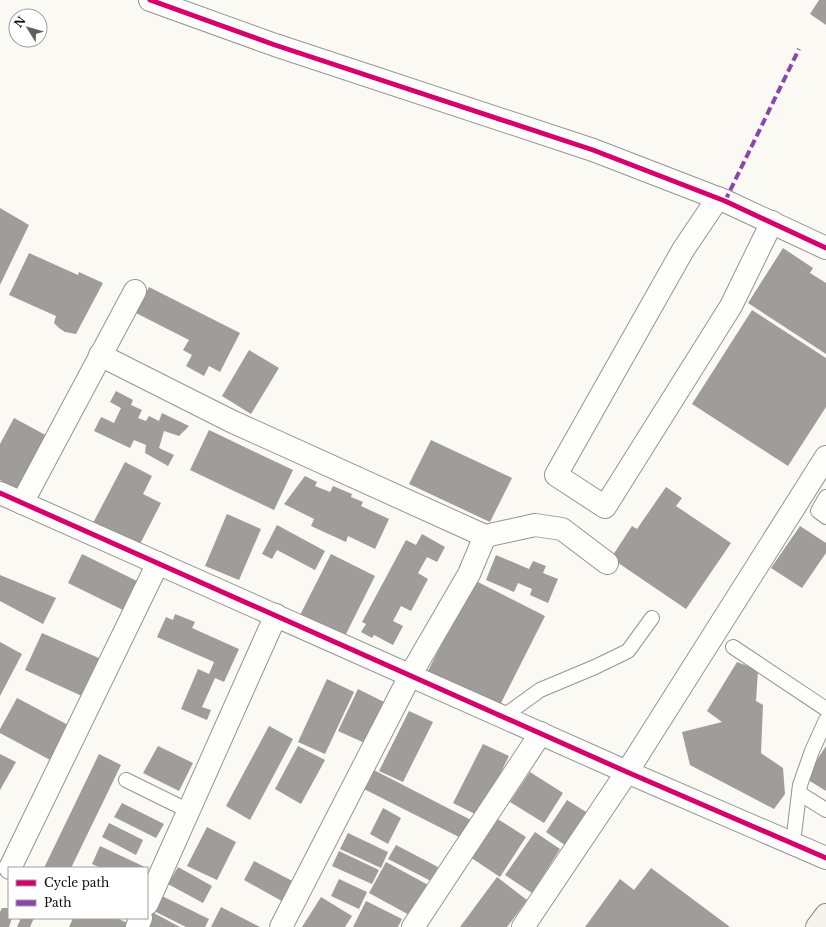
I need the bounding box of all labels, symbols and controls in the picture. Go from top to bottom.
north arrow [8,8,48,48]
text: N [11,13,29,30]
legend [8,867,148,919]
text: Cycle path [44,875,109,890]
text: Path [44,895,72,910]

